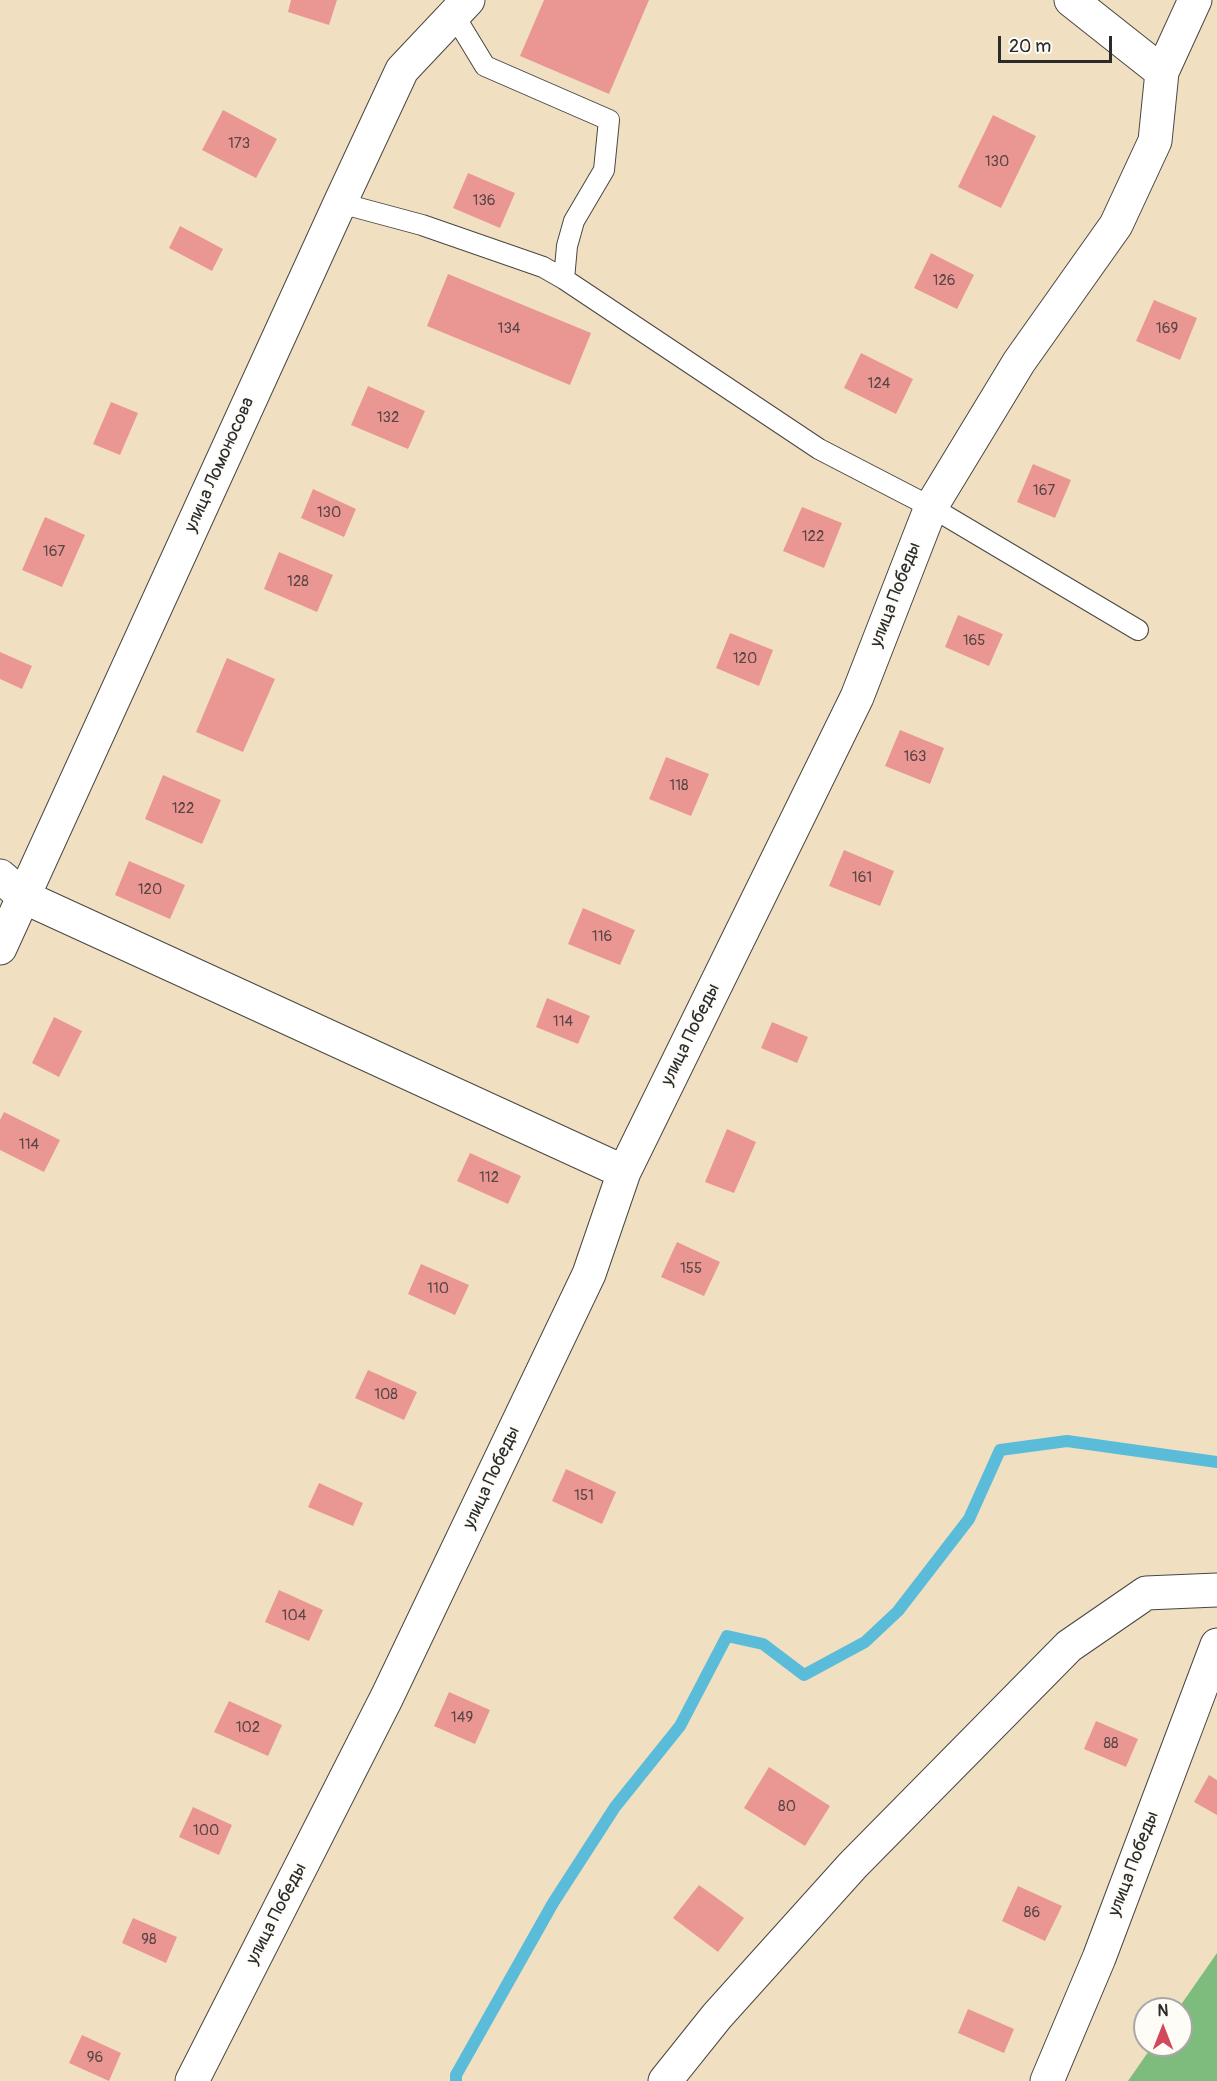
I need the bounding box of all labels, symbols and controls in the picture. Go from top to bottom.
scale bar [1001,24,1115,62]
text: 20 m [1009,35,1051,58]
house number: 173 [228,135,250,153]
house number: 130 [985,153,1009,171]
house number: 136 [473,192,495,210]
house number: 126 [933,272,955,290]
house number: 134 [498,320,520,338]
house number: 169 [1156,320,1178,338]
house number: 124 [868,375,890,393]
street label: улица Ломоносова [181,394,259,536]
house number: 132 [377,409,399,427]
house number: 167 [1033,482,1055,500]
house number: 130 [317,504,341,522]
house number: 122 [802,528,824,546]
street label: улица Победы [866,539,926,651]
house number: 167 [43,543,65,561]
house number: 128 [287,573,309,591]
house number: 165 [963,632,985,650]
house number: 120 [733,650,757,668]
house number: 163 [904,748,926,766]
house number: 118 [669,777,689,795]
house number: 122 [172,800,194,818]
house number: 161 [852,869,872,887]
house number: 120 [138,881,162,899]
house number: 116 [592,928,612,946]
street label: улица Победы [657,980,725,1090]
house number: 114 [553,1013,573,1031]
house number: 114 [19,1136,39,1154]
house number: 112 [479,1169,499,1187]
house number: 155 [680,1260,702,1278]
house number: 110 [427,1280,449,1298]
house number: 108 [374,1386,398,1404]
street label: улица Победы [459,1423,525,1533]
house number: 151 [574,1487,594,1505]
house number: 104 [282,1607,306,1625]
house number: 149 [451,1709,473,1727]
house number: 102 [236,1719,260,1737]
house number: 88 [1103,1735,1119,1753]
house number: 80 [778,1798,796,1816]
street label: улица Победы [1104,1808,1164,1920]
house number: 100 [193,1822,219,1840]
street label: улица Победы [242,1860,312,1968]
house number: 86 [1024,1904,1040,1922]
house number: 98 [141,1931,157,1949]
north arrow [1133,1997,1193,2057]
text: N [1158,2001,1168,2021]
house number: 96 [87,2049,103,2067]

